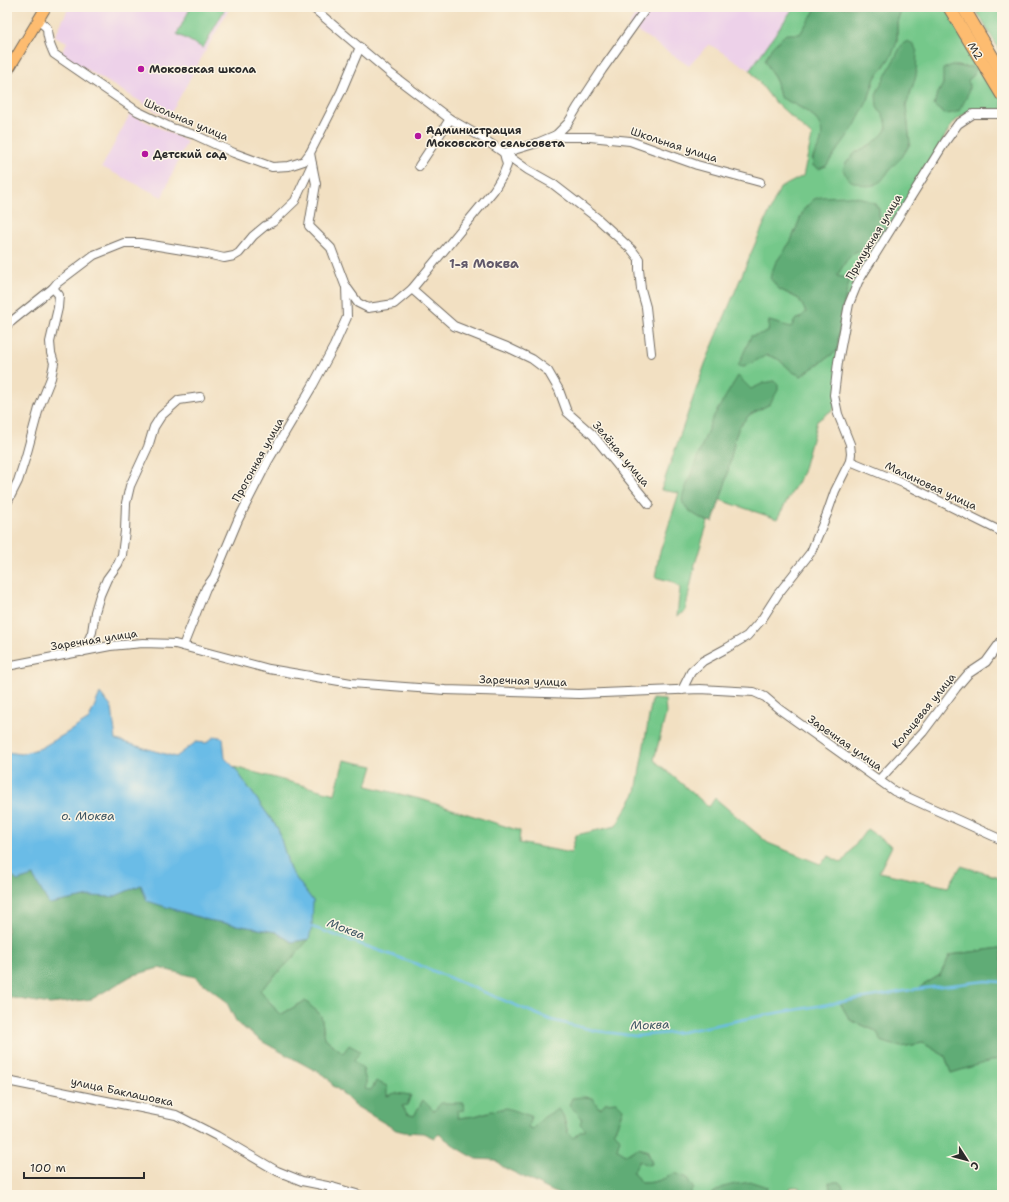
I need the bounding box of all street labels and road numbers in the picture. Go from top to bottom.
street label: М2 [964,39,986,63]
street label: Школьная улица [141,95,231,145]
street label: Школьная улица [629,124,720,166]
street label: Прилужная улица [842,191,906,283]
street label: Прогонная улица [229,415,287,505]
street label: Зелёная улица [589,418,653,490]
street label: Малиновая улица [883,458,979,514]
street label: Заречная улица [49,626,139,654]
street label: Кольцевая улица [889,670,959,752]
street label: Заречная улица [479,672,567,690]
street label: Заречная улица [805,712,885,774]
street label: улица Баклашовка [69,1074,175,1110]

